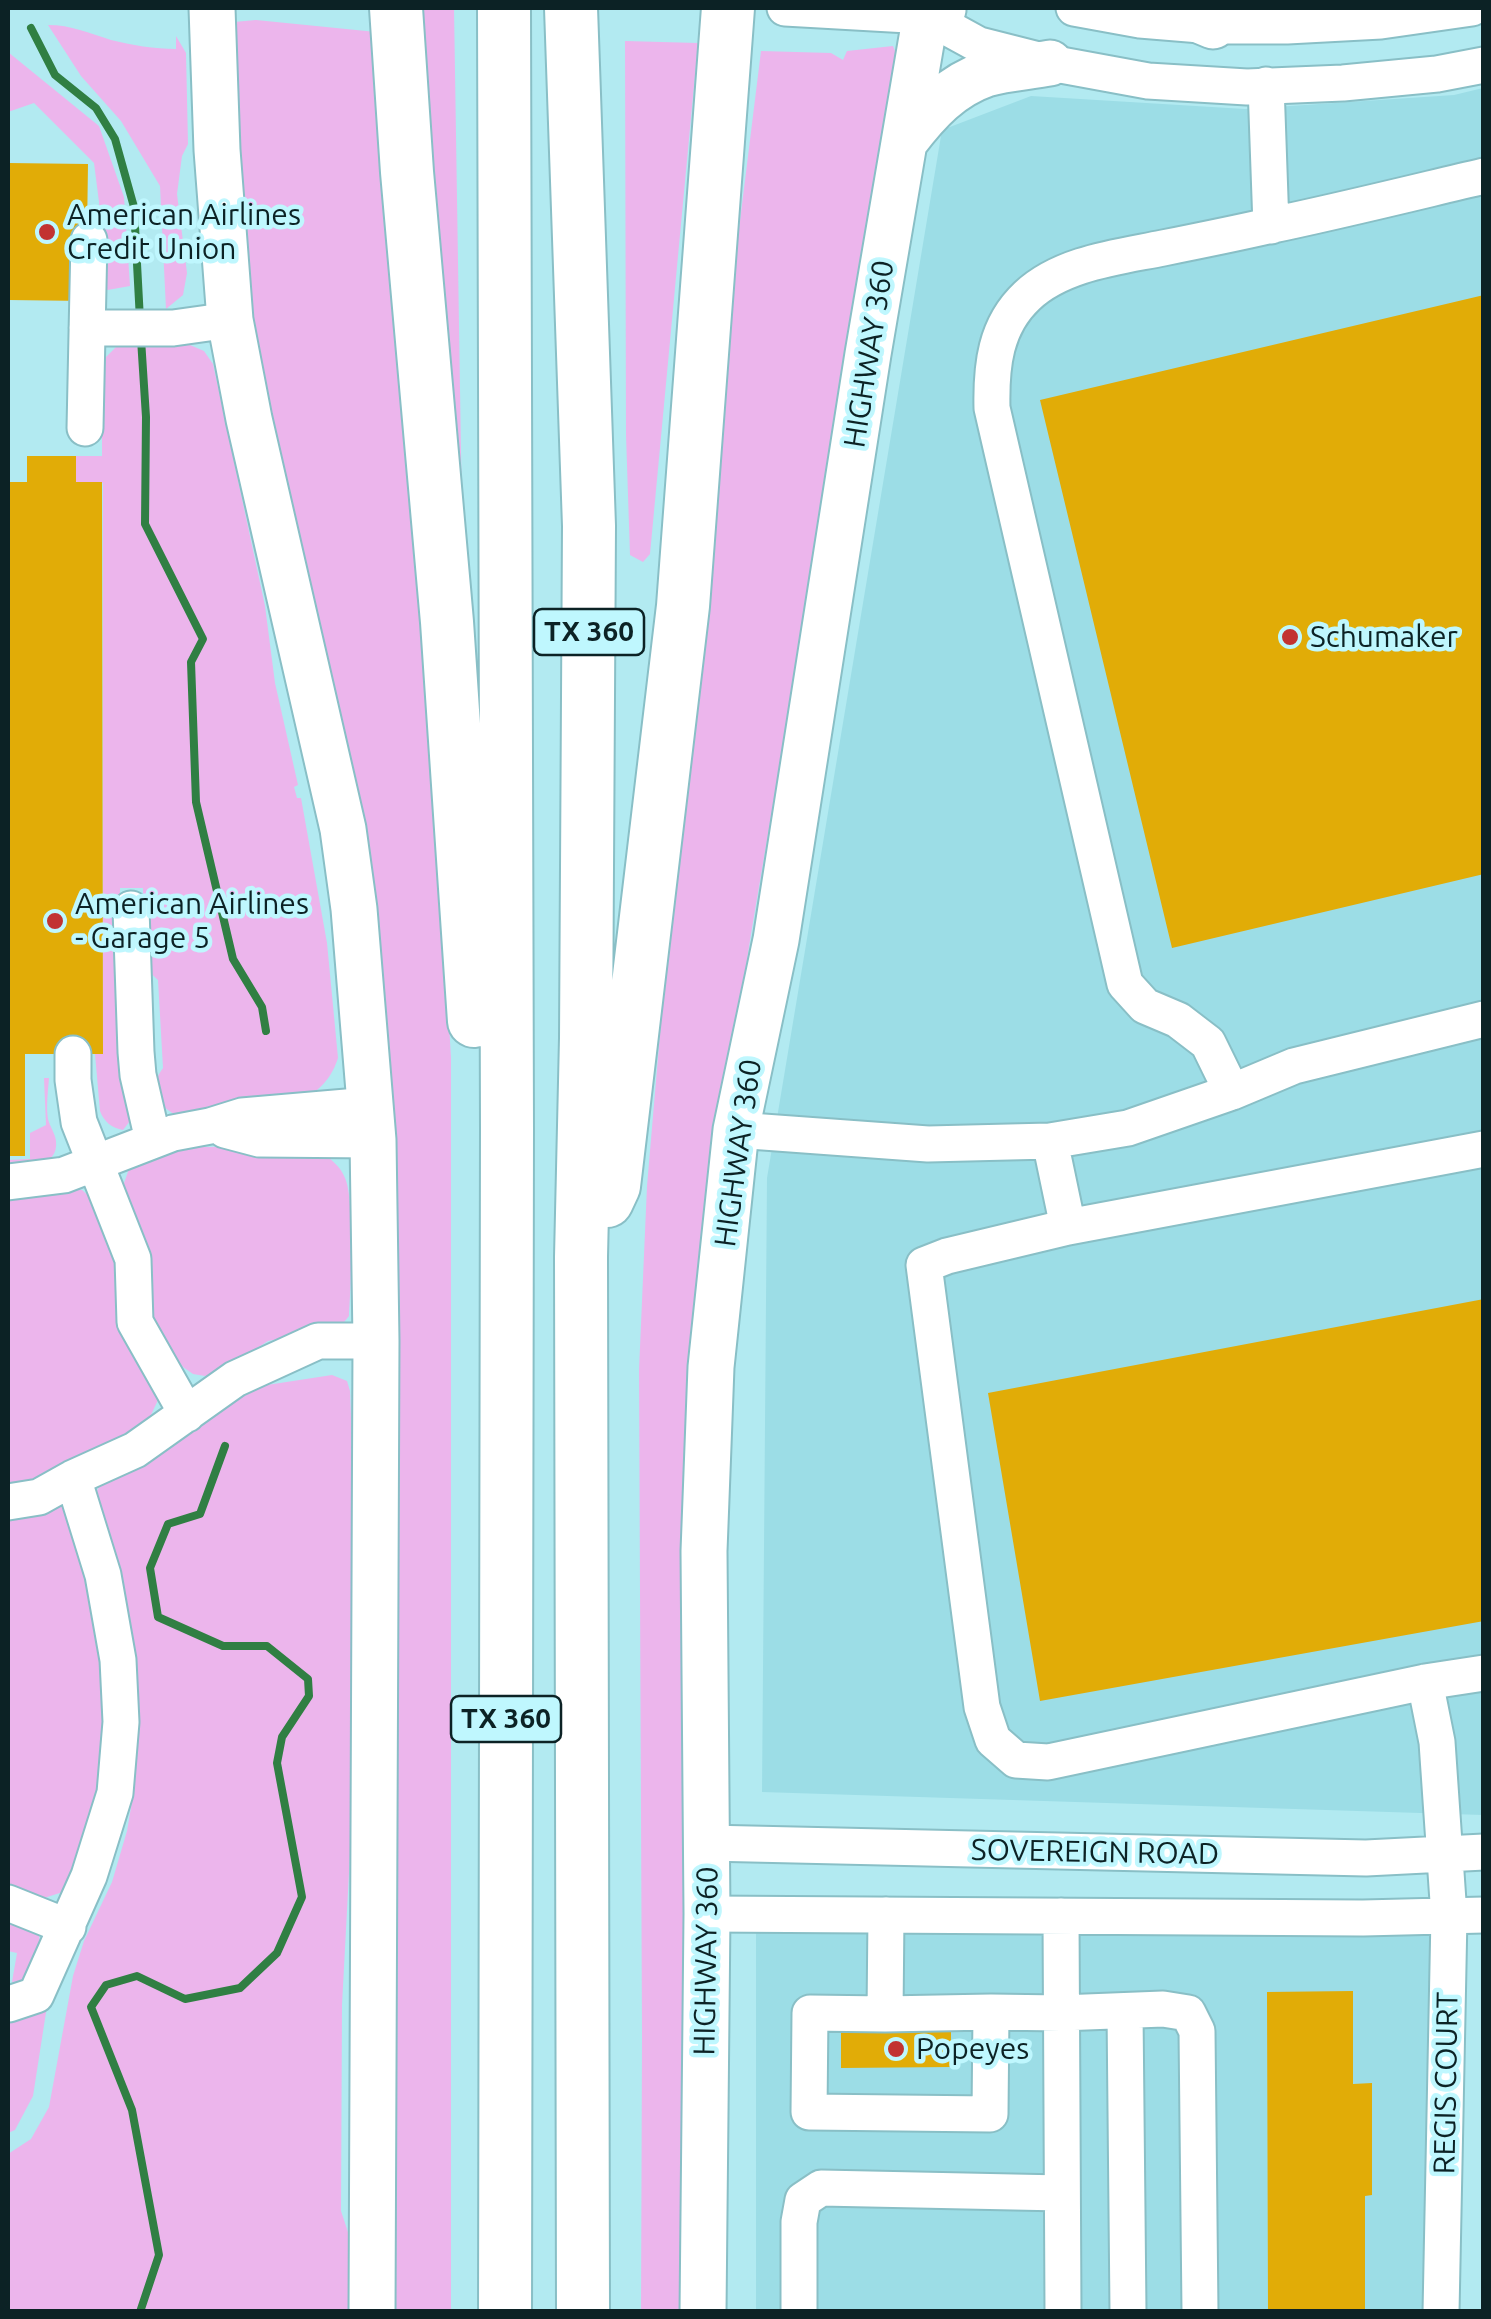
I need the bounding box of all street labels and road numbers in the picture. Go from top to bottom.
street label: HIGHWAY 360 [836,258,902,450]
road number: TX 360 [534,609,644,655]
street label: HIGHWAY 360 [707,1057,769,1249]
road number: TX 360 [451,1696,561,1742]
street label: SOVEREIGN ROAD [971,1832,1219,1872]
street label: HIGHWAY 360 [686,1866,726,2056]
street label: REGIS COURT [1426,1991,1466,2175]

